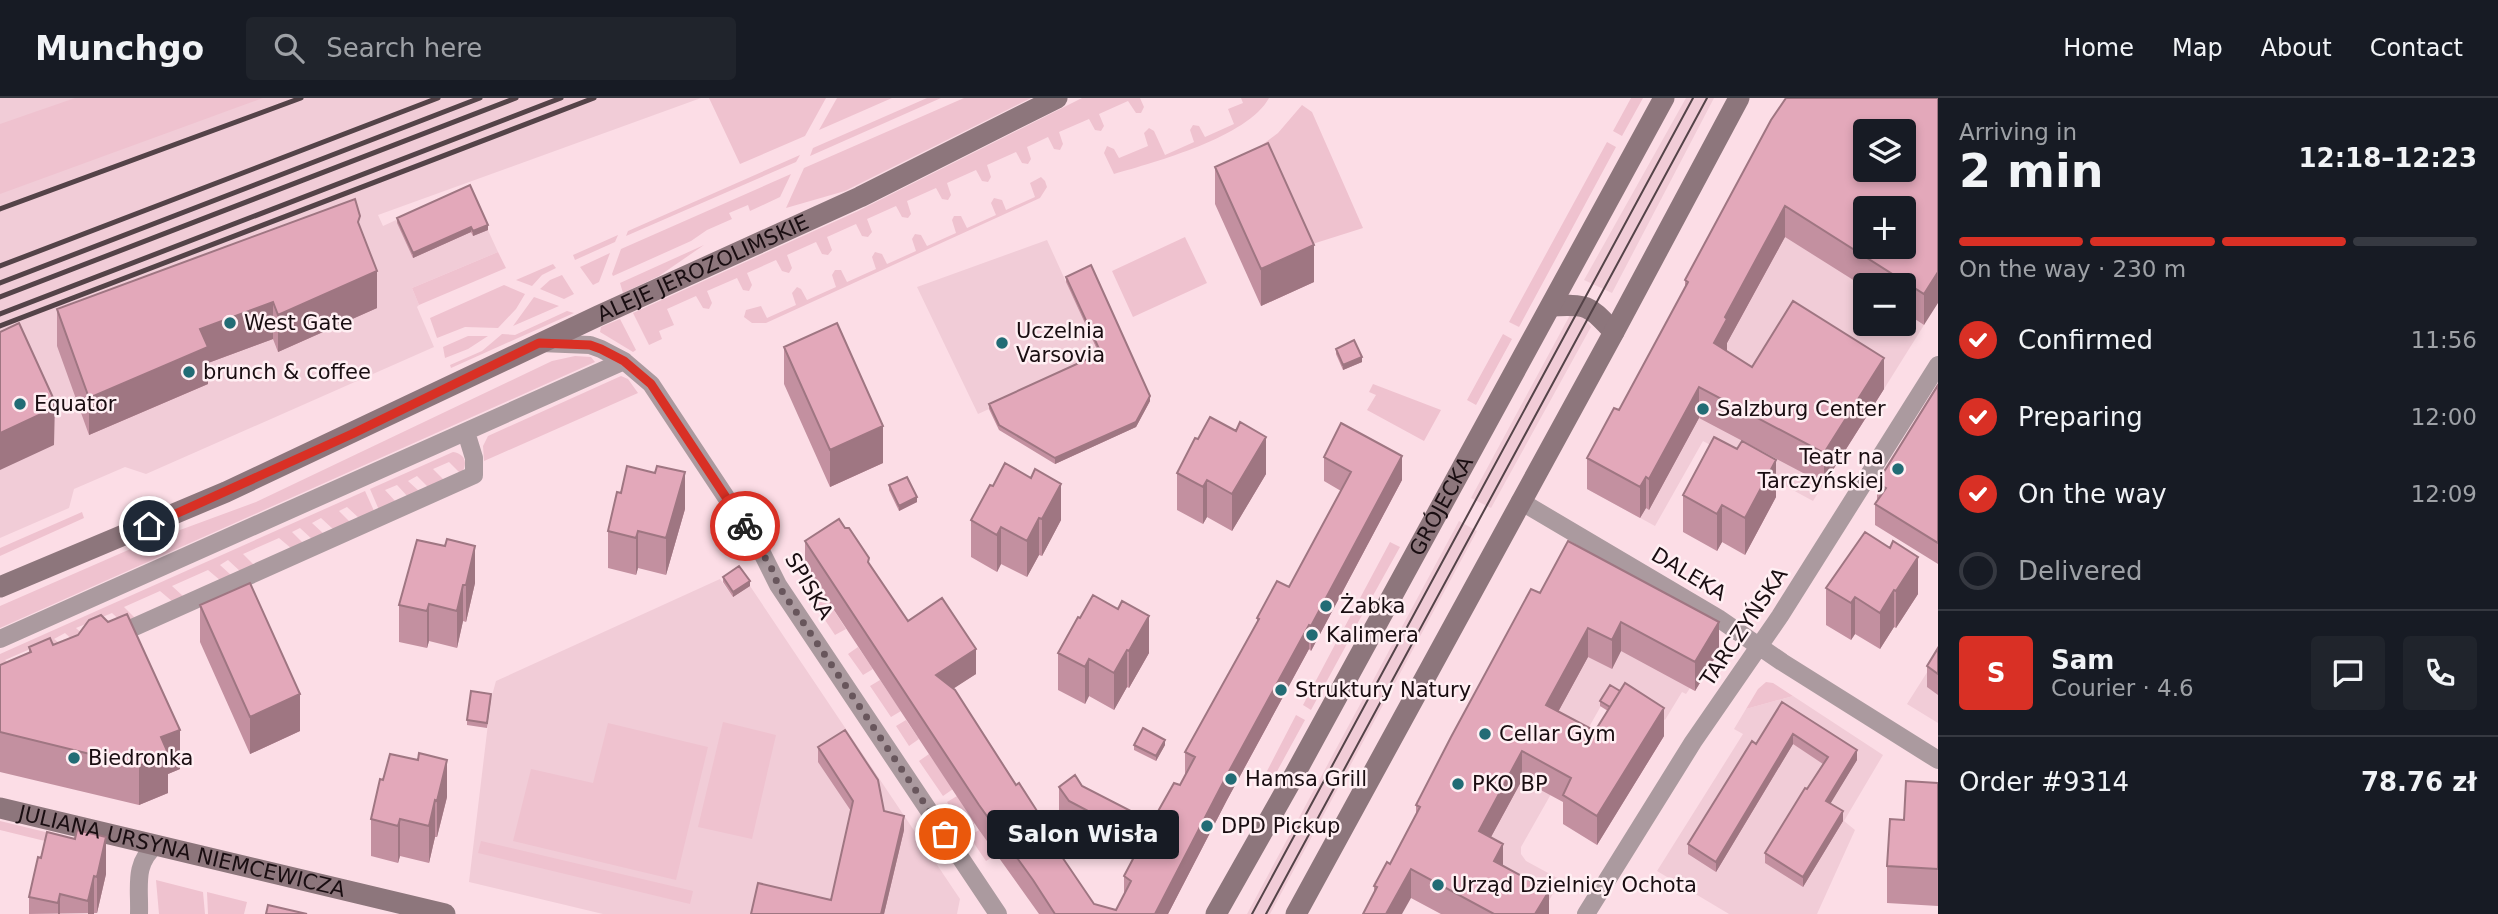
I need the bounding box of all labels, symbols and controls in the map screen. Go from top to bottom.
search box [246,17,736,80]
text: Munchgo [35,29,204,68]
icon: search [270,29,308,67]
text: Search here [326,33,482,63]
text: Home [2063,34,2134,62]
text: Map [2172,34,2223,62]
text: About [2261,34,2332,62]
text: Contact [2370,34,2463,62]
map controls [1853,119,1916,336]
button: layers [1853,119,1916,182]
text: Arriving in [1959,119,2077,145]
text: 12:18–12:23 [2298,143,2477,173]
text: 2 min [1959,144,2103,198]
button: + [1853,196,1916,259]
street label: ALEJE JEROZOLIMSKIE [593,210,813,327]
text: On the way · 230 m [1959,256,2186,282]
button: − [1853,273,1916,336]
place label: West Gate [244,311,353,335]
marker: West Gate [222,315,238,331]
place label: Uczelnia Varsovia [1016,319,1105,367]
icon: check [1959,321,1997,359]
text: Confirmed [2018,325,2153,355]
text: 11:56 [2411,327,2477,353]
marker: Uczelnia Varsovia [994,335,1010,351]
place label: brunch & coffee [203,360,371,384]
marker: brunch & coffee [181,364,197,380]
place label: Equator [34,392,117,416]
marker: Equator [12,396,28,412]
place label: Salzburg Center [1717,397,1886,421]
icon: check [1959,398,1997,436]
marker: Salzburg Center [1695,401,1711,417]
text: Preparing [2018,402,2143,432]
text: 12:00 [2411,404,2477,430]
place label: Teatr na Tarczyńskiej [1757,445,1884,493]
street label: GRÓJECKA [1404,452,1478,560]
marker: Teatr na Tarczyńskiej [1890,461,1906,477]
icon: check [1959,475,1997,513]
text: On the way [2018,479,2167,509]
text: 12:09 [2411,481,2477,507]
courier [710,491,780,561]
pin [119,496,179,556]
icon: home [130,507,168,545]
icon: bike [726,507,764,545]
street label: DALEKA [1647,542,1731,606]
street label: SPISKA [780,548,838,624]
text: Delivered [2018,556,2142,586]
street label: TARCZYŃSKA [1694,562,1793,692]
place label: Żabka [1340,593,1405,618]
marker: Żabka [1318,598,1334,614]
place label: Kalimera [1326,623,1419,647]
marker: Kalimera [1304,627,1320,643]
button: chat [2311,636,2385,710]
button: phone [2403,636,2477,710]
text: Sam [2051,645,2114,675]
text: S [1987,658,2005,688]
text: Courier · 4.6 [2051,675,2194,701]
place label: Struktury Natury [1295,678,1471,702]
marker: Struktury Natury [1273,682,1289,698]
place label: Cellar Gym [1499,722,1616,746]
marker: Cellar Gym [1477,726,1493,742]
place label: Biedronka [88,746,193,770]
marker: Biedronka [66,750,82,766]
place label: Hamsa Grill [1245,767,1367,791]
text: Order #9314 [1959,767,2129,797]
text: 78.76 zł [2361,767,2477,797]
marker: Hamsa Grill [1223,771,1239,787]
place label: PKO BP [1472,772,1548,796]
marker: PKO BP [1450,776,1466,792]
street label: JULIANA URSYNA NIEMCEWICZA [14,800,348,902]
pin [915,804,975,864]
callout: Salon Wisła [987,810,1180,858]
place label: DPD Pickup [1221,814,1340,838]
icon: bag [926,815,964,853]
marker: DPD Pickup [1199,818,1215,834]
text: Salon Wisła [1007,821,1159,847]
place label: Urząd Dzielnicy Ochota [1452,873,1697,897]
marker: Urząd Dzielnicy Ochota [1430,877,1446,893]

